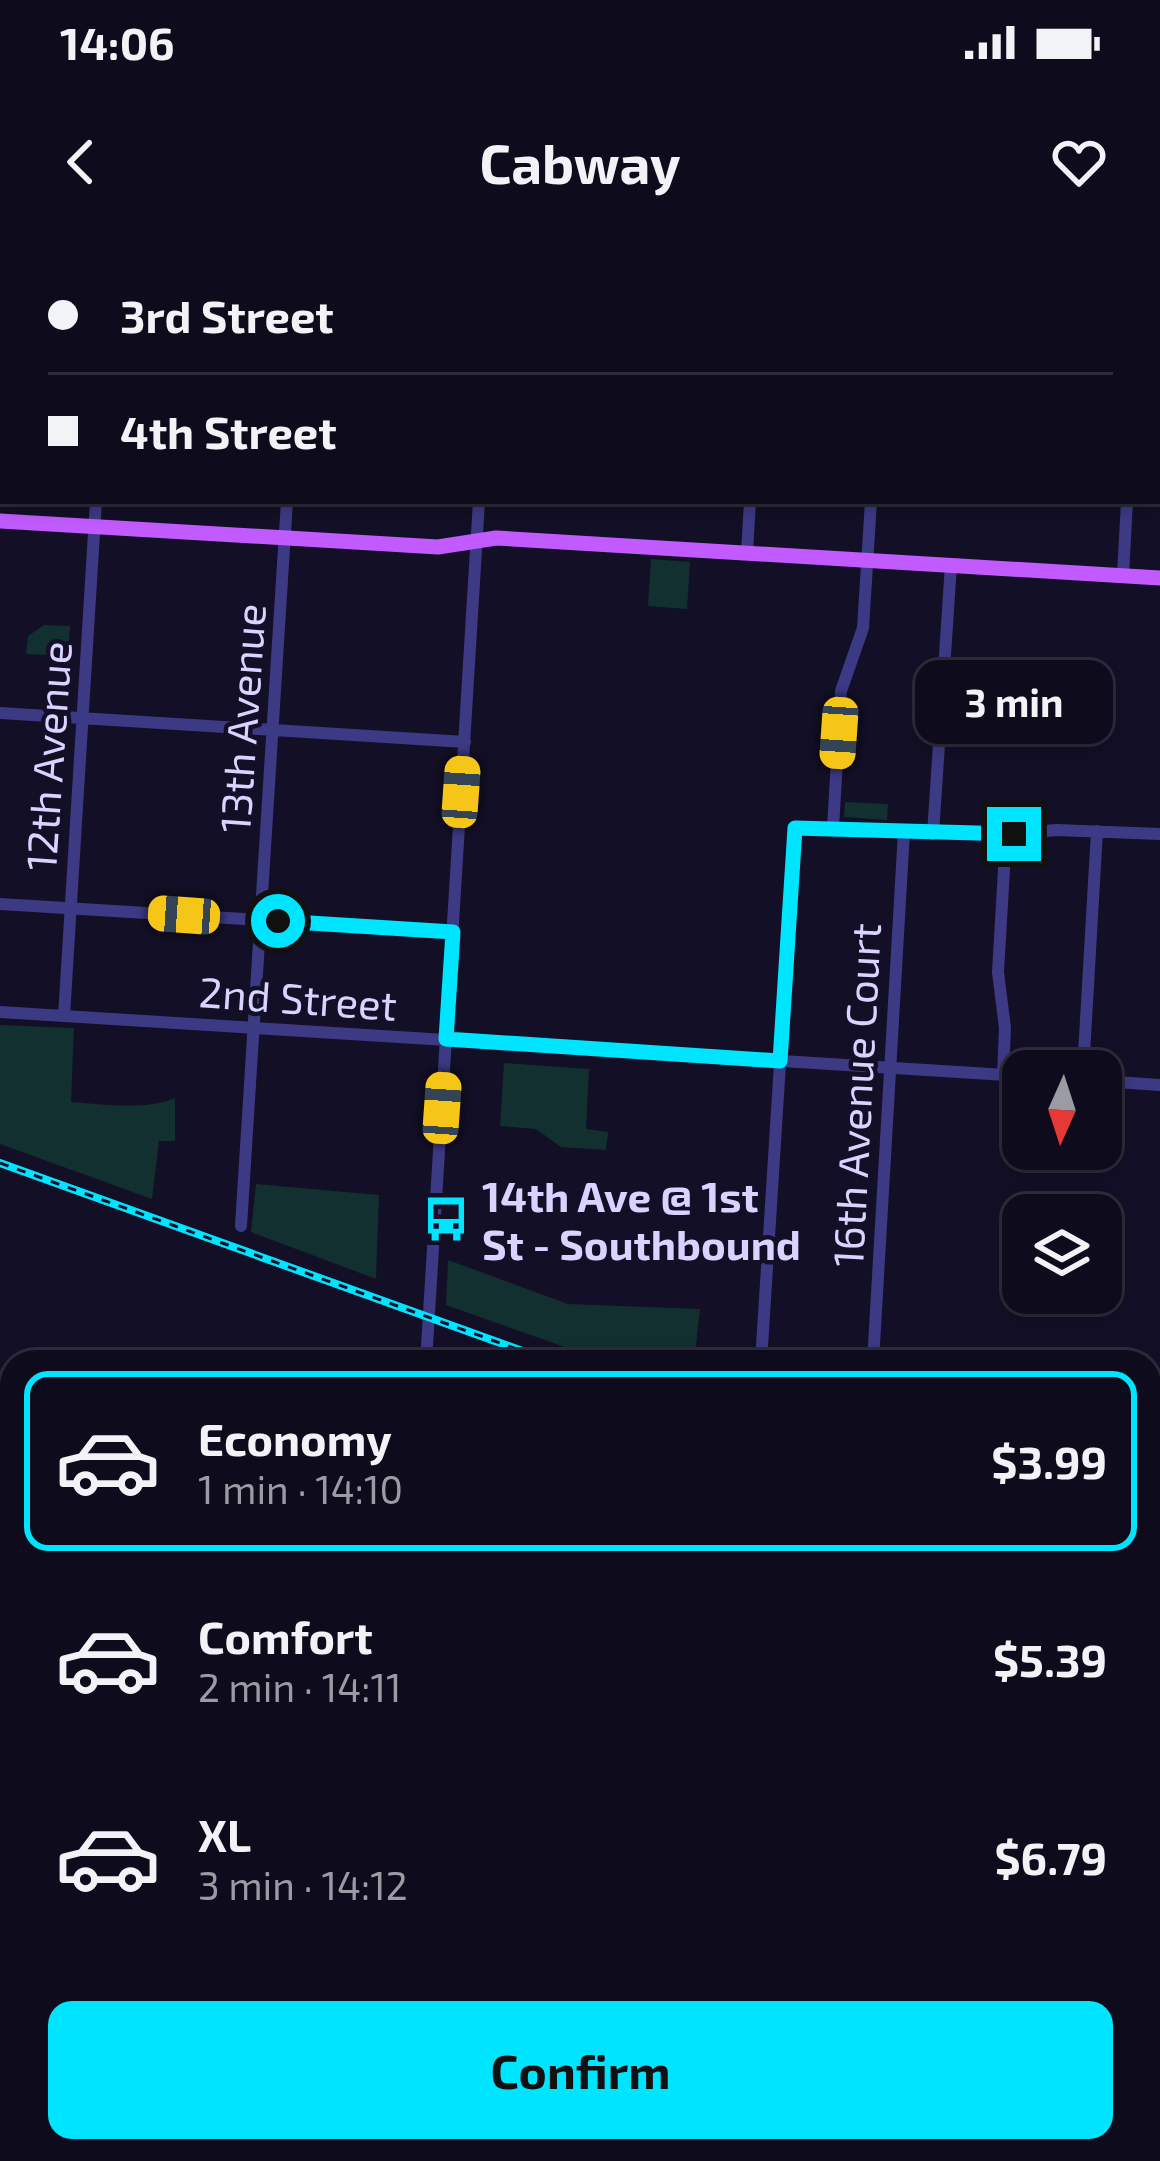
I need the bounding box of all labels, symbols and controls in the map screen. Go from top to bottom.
text: 14:06 [60,15,175,69]
icon: back [48,129,114,195]
icon: heart [1046,129,1112,195]
text: Cabway [479,130,681,195]
text: 3rd Street [120,288,334,342]
text: 4th Street [120,404,337,458]
street label: 13th Avenue [208,602,274,834]
street label: 12th Avenue [14,640,80,872]
callout: 3 min [915,660,1113,744]
text: 3 min [964,678,1064,725]
car [819,696,859,770]
car [441,755,481,829]
route end [987,807,1041,861]
route start [251,894,305,948]
car [147,895,221,935]
street label: 16th Avenue Court [821,922,889,1268]
street label: 2nd Street [197,965,399,1029]
north arrow [1002,1050,1122,1170]
map controls [1002,1050,1122,1314]
car [422,1071,462,1145]
place label: 14th Ave @ 1st St - Southbound [482,1170,801,1268]
bus stop icon: 14th Ave @ 1st St - Southbound [421,1194,471,1244]
button: layers [1002,1194,1122,1314]
icon: car [54,1407,162,1515]
text: Economy [198,1411,392,1465]
text: $3.99 [991,1434,1107,1488]
text: 1 min · 14:10 [198,1465,403,1512]
icon: car [54,1605,162,1713]
text: Comfort [198,1609,373,1663]
text: $5.39 [993,1632,1107,1686]
text: 2 min · 14:11 [198,1663,401,1710]
icon: car [54,1803,162,1911]
text: XL [198,1807,251,1861]
text: $6.79 [995,1830,1107,1884]
text: 3 min · 14:12 [198,1861,408,1908]
button: Confirm [48,2001,1113,2139]

